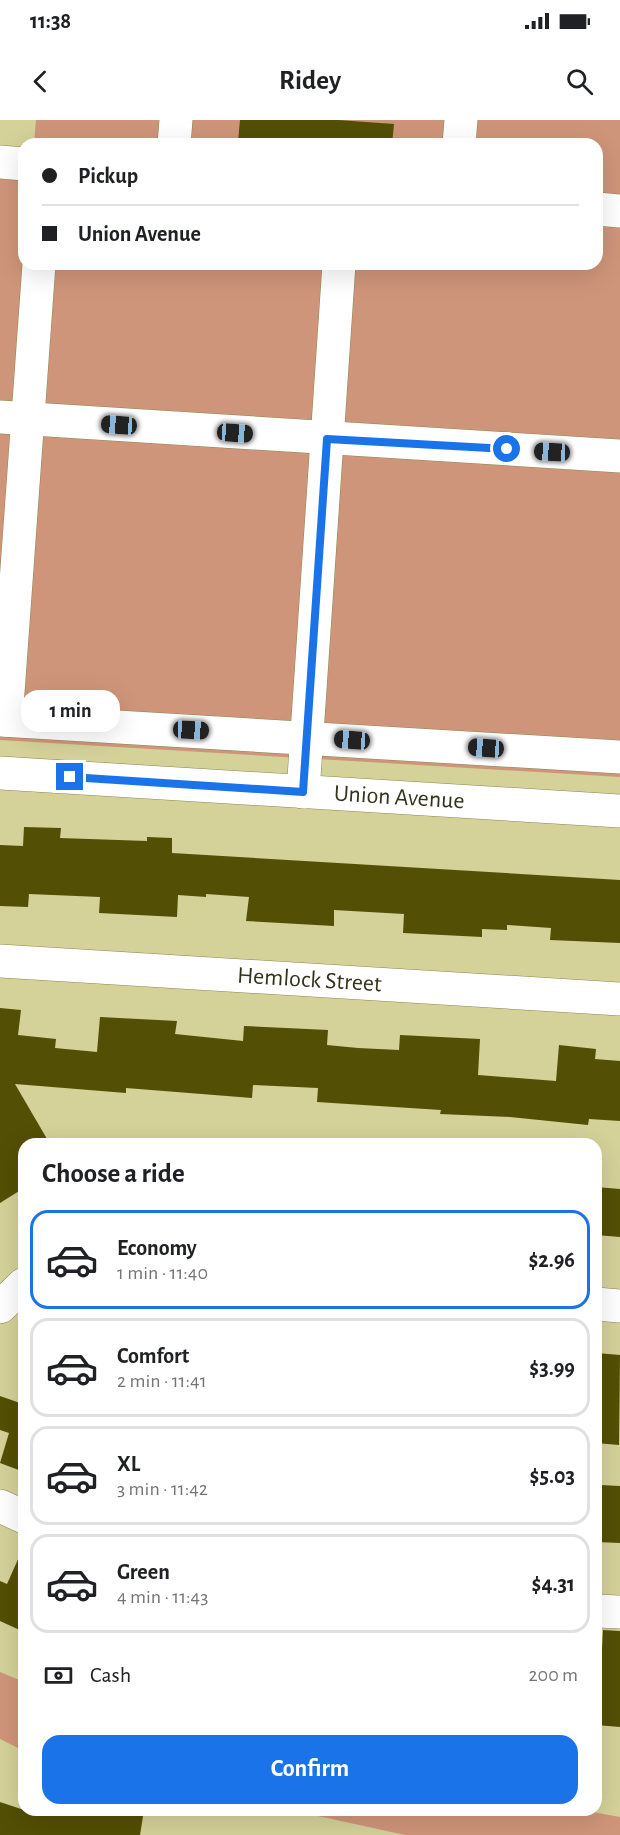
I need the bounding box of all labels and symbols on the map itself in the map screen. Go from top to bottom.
car [100,415,138,435]
car [216,423,254,443]
route start [493,435,520,462]
car [534,442,570,462]
callout: 1 min [20,690,119,732]
car [173,720,209,740]
car [333,730,371,750]
car [467,738,505,758]
route end [56,763,83,790]
street label: Union Avenue [333,781,465,813]
street label: Hemlock Street [236,964,383,996]

